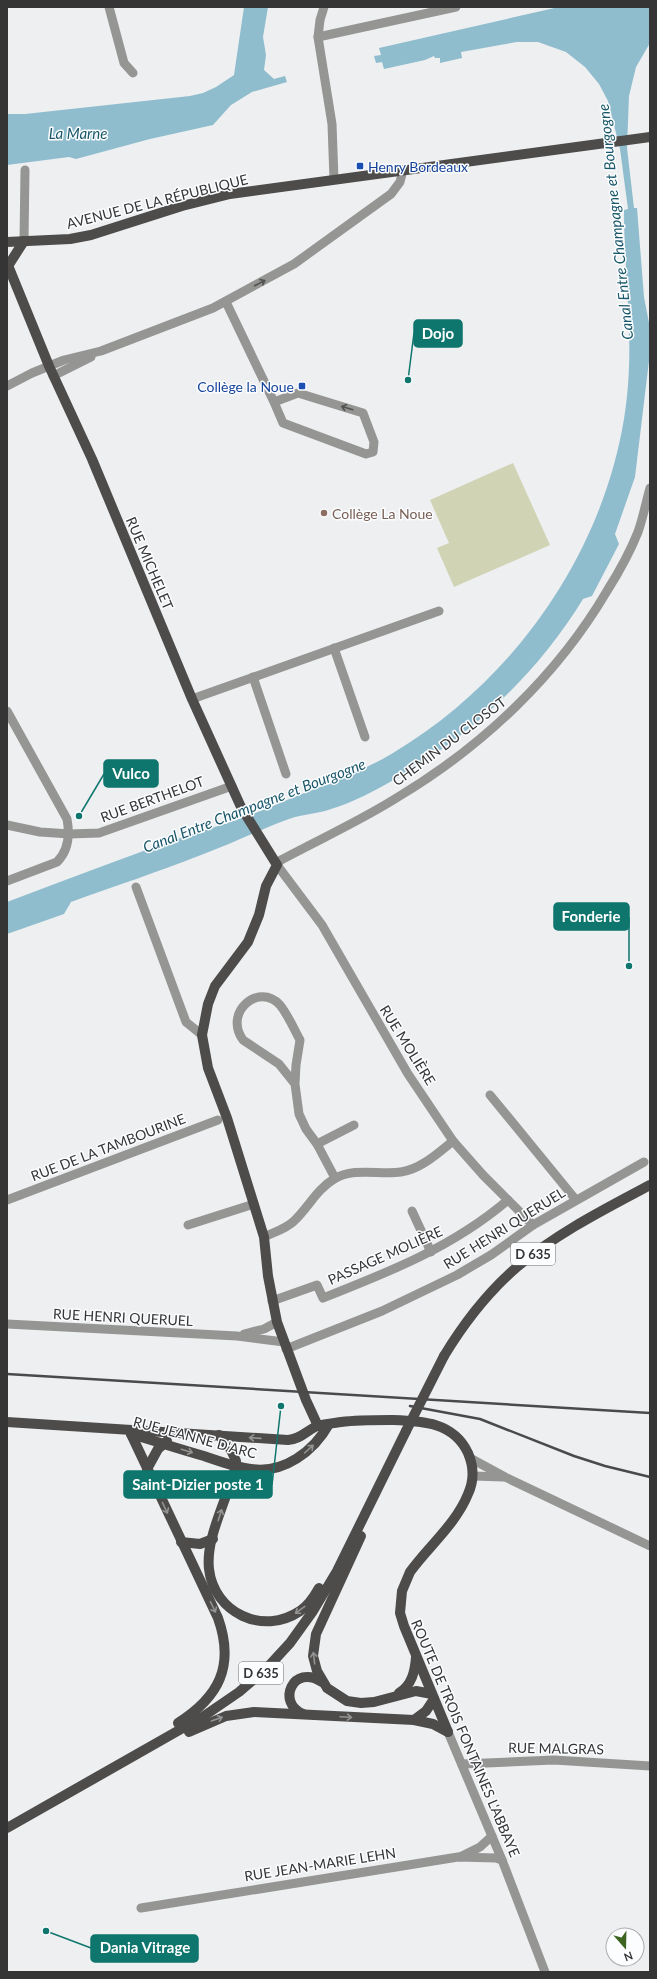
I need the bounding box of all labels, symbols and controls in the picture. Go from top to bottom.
water label: Canal Entre Champagne et Bourgogne [594,103,636,341]
water label: La Marne [49,124,107,142]
place label: Henry Bordeaux [368,158,468,175]
marker: Henry Bordeaux [355,161,365,171]
street label: AVENUE DE LA RÉPUBLIQUE [65,170,249,232]
one-way arrow [254,279,266,286]
callout: Dojo [414,320,462,347]
text: Dojo [422,324,455,342]
place label: Collège la Noue [197,378,294,395]
marker: Collège la Noue [297,381,307,391]
one-way arrow [340,404,353,411]
place label: Collège La Noue [332,505,433,522]
marker: Collège La Noue [319,508,329,518]
street label: RUE MICHELET [123,514,178,613]
street label: CHEMIN DU CLOSOT [389,692,510,789]
water label: Canal Entre Champagne et Bourgogne [140,754,368,856]
callout: Vulco [104,760,158,787]
text: Vulco [111,764,150,782]
street label: RUE BERTHELOT [98,772,207,826]
callout: Fonderie [554,903,629,930]
text: Fonderie [562,907,620,925]
street label: RUE MOLIÈRE [377,1002,439,1088]
street label: RUE DE LA TAMBOURINE [28,1110,188,1184]
street label: RUE HENRI QUERUEL [440,1184,568,1272]
street label: PASSAGE MOLIÈRE [325,1222,445,1288]
road number: D 635 [511,1243,555,1265]
street label: RUE HENRI QUERUEL [53,1305,193,1329]
street label: RUE JEANNE D'ARC [131,1412,259,1462]
one-way arrow [249,1434,262,1441]
one-way arrow [304,1444,314,1453]
one-way arrow [180,1448,193,1455]
callout: Saint-Dizier poste 1 [124,1471,272,1498]
text: Saint-Dizier poste 1 [132,1475,264,1493]
one-way arrow [162,1501,169,1513]
one-way arrow [217,1509,224,1522]
one-way arrow [210,1601,217,1613]
one-way arrow [295,1606,306,1614]
street label: ROUTE DE TROIS FONTAINES L'ABBAYE [408,1617,524,1859]
one-way arrow [310,1652,318,1665]
road number: D 635 [239,1662,283,1684]
one-way arrow [339,1713,352,1721]
one-way arrow [211,1715,224,1722]
street label: RUE MALGRAS [508,1739,604,1757]
street label: RUE JEAN-MARIE LEHN [243,1844,397,1884]
north arrow [605,1927,645,1967]
callout: Dania Vitrage [91,1935,198,1962]
text: Dania Vitrage [100,1938,190,1956]
text: N [622,1949,635,1964]

